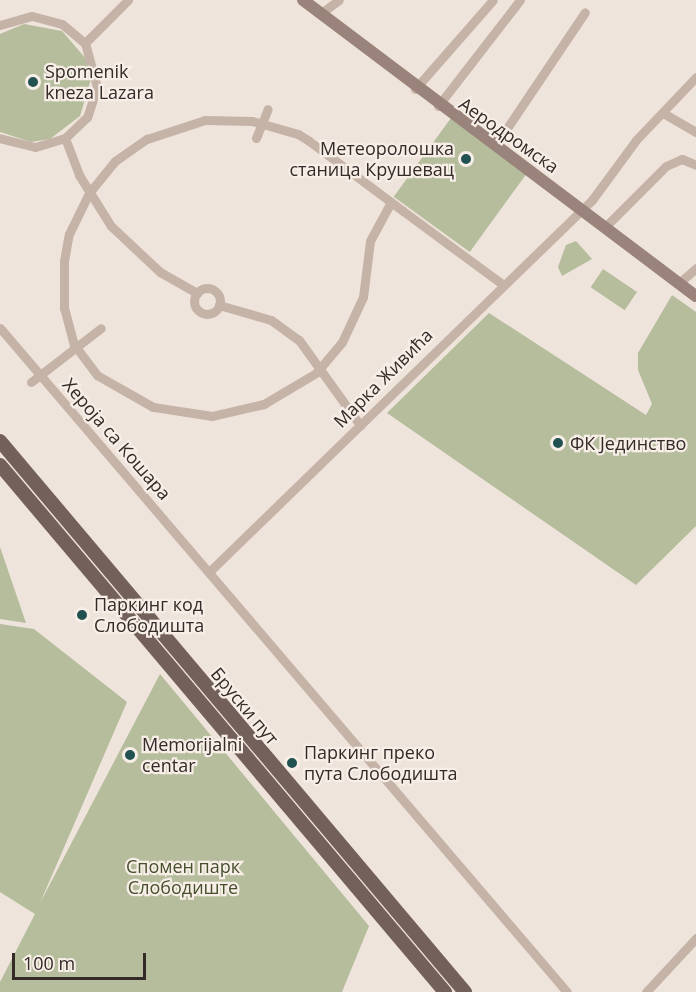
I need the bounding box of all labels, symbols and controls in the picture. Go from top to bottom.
place label: Spomenik kneza Lazara [45,61,154,104]
marker: Spomenik kneza Lazara [26,75,40,89]
street label: Аеродромска [455,93,563,177]
place label: Метеоролошка станица Крушевац [289,138,454,180]
marker: Метеоролошка станица Крушевац [459,152,473,166]
street label: Марка Живића [329,324,437,432]
street label: Хероја са Кошара [58,374,176,504]
place label: ФК Јединство [570,432,686,454]
marker: ФК Јединство [551,436,565,450]
place label: Паркинг код Слободишта [94,594,204,636]
marker: Паркинг код Слободишта [75,608,89,622]
street label: Бруски пут [207,663,283,749]
place label: Memorijalni centar [142,734,242,777]
place label: Паркинг преко пута Слободишта [304,742,458,784]
marker: Memorijalni centar [123,748,137,762]
marker: Паркинг преко пута Слободишта [285,756,299,770]
park label: Спомен парк Слободиште [126,856,240,898]
scale bar [15,941,148,979]
text: 100 m [23,951,75,975]

